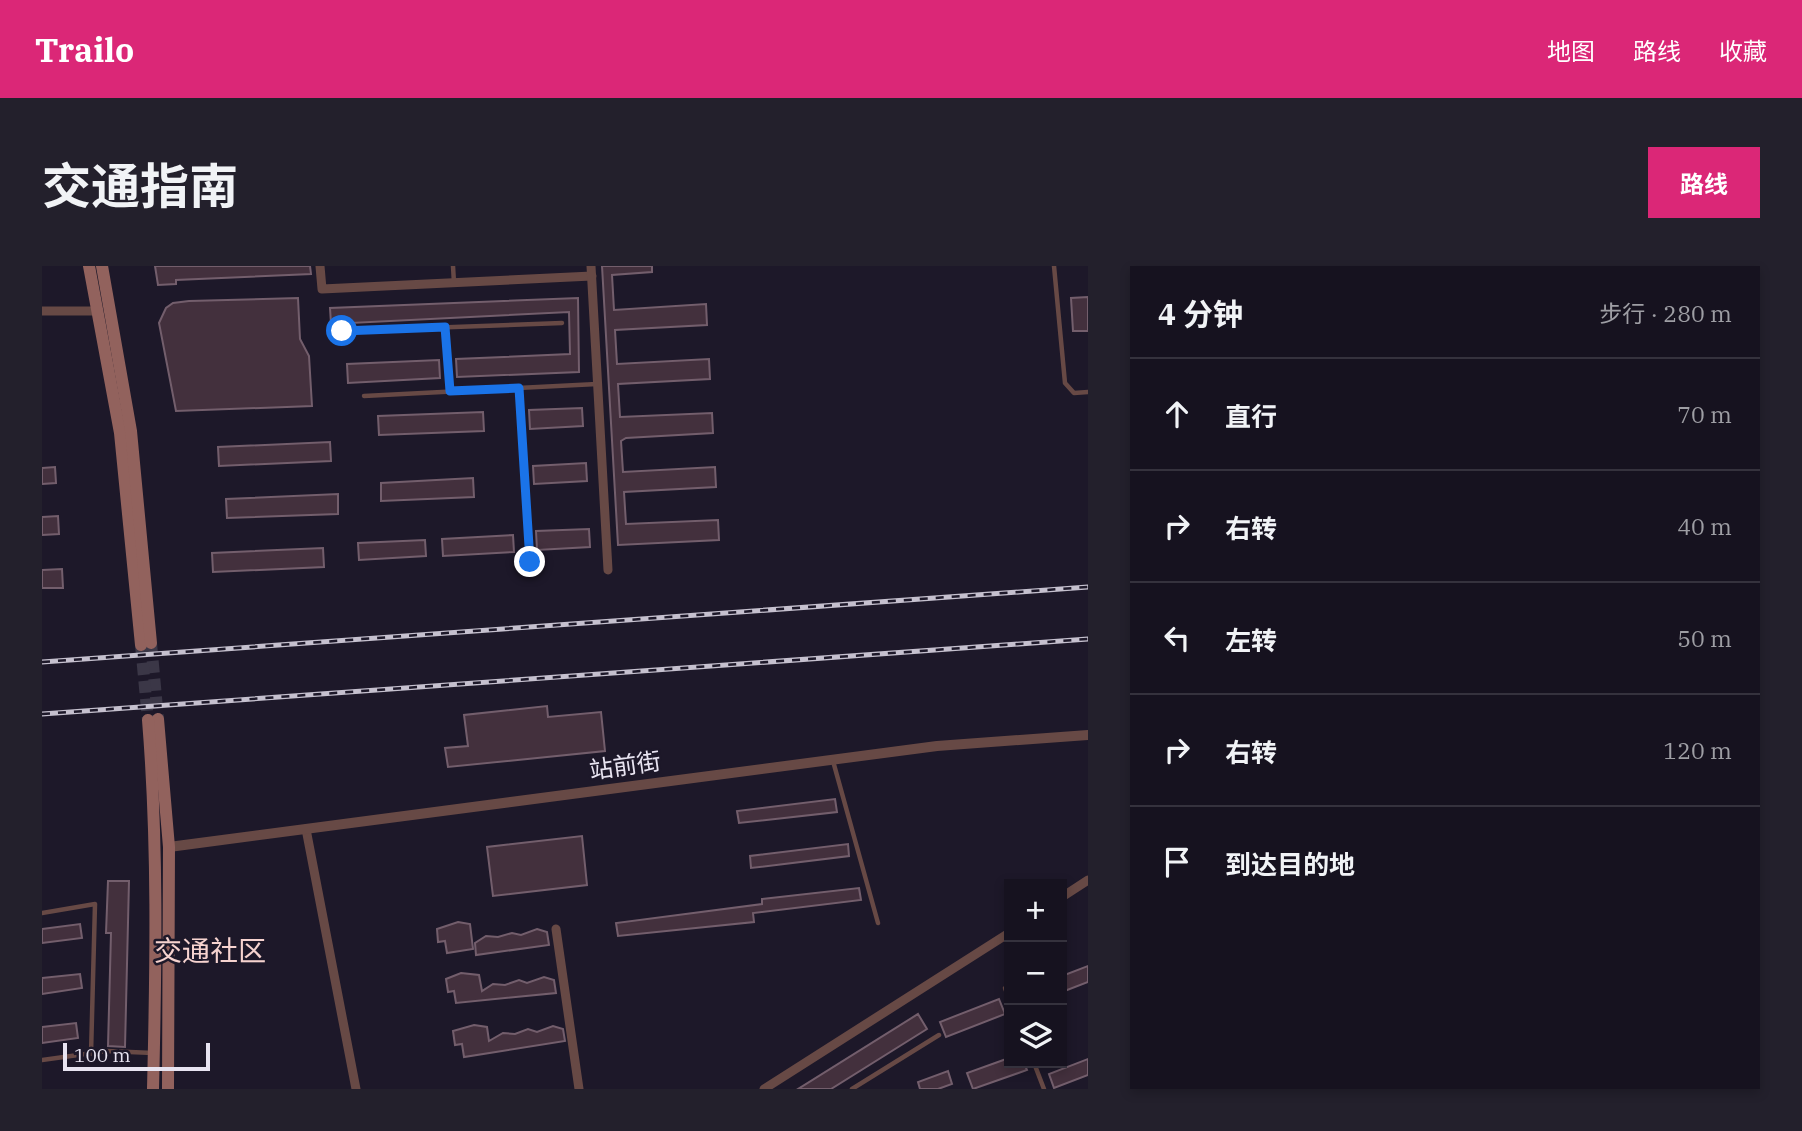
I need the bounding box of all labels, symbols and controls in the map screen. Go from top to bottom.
text: Trailo [35,28,134,71]
text: 地图 [1547,35,1595,67]
text: 路线 [1633,35,1681,67]
text: 收藏 [1719,35,1767,67]
button: 路线 [1648,147,1760,218]
text: 交通指南 [42,154,238,217]
text: 4 分钟 [1158,294,1243,333]
text: 步行 · 280 m [1599,298,1732,328]
route start [326,315,357,346]
icon: ahead [1158,395,1196,433]
text: 直行 [1225,399,1277,433]
text: 70 m [1677,399,1732,429]
icon: right [1158,507,1196,545]
text: 右转 [1225,511,1277,545]
text: 40 m [1677,511,1732,541]
route end [514,546,545,577]
icon: left [1158,619,1196,657]
text: 左转 [1225,623,1277,657]
text: 50 m [1677,623,1732,653]
icon: right [1158,731,1196,769]
text: 右转 [1225,735,1277,769]
text: 120 m [1663,735,1732,765]
street label: 站前街 [587,744,663,786]
icon: arrive [1158,843,1196,881]
text: 到达目的地 [1225,847,1355,881]
map controls [1004,879,1067,1068]
button: + [1004,879,1067,942]
district label: 交通社区 [154,932,266,969]
button: − [1004,942,1067,1005]
button: layers [1004,1005,1067,1068]
scale bar [63,1040,210,1072]
text: 100 m [74,1043,131,1067]

